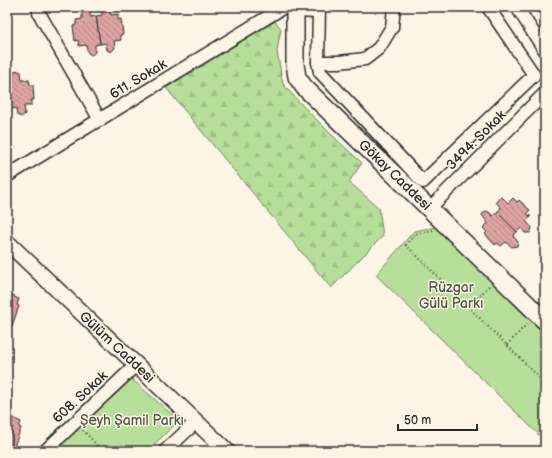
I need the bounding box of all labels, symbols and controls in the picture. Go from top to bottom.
street label: 611. Sokak [106,55,170,103]
street label: 3494. Sokak [442,106,510,174]
street label: Gökay Caddesi [355,136,435,214]
park label: Rüzgar Gülü Parkı [419,279,483,312]
street label: Gülüm Caddesi [76,308,158,386]
street label: 608. Sokak [49,367,111,427]
scale bar [398,406,477,432]
park label: Şeyh Şamil Parkı [80,412,184,429]
text: 50 m [404,413,431,428]

